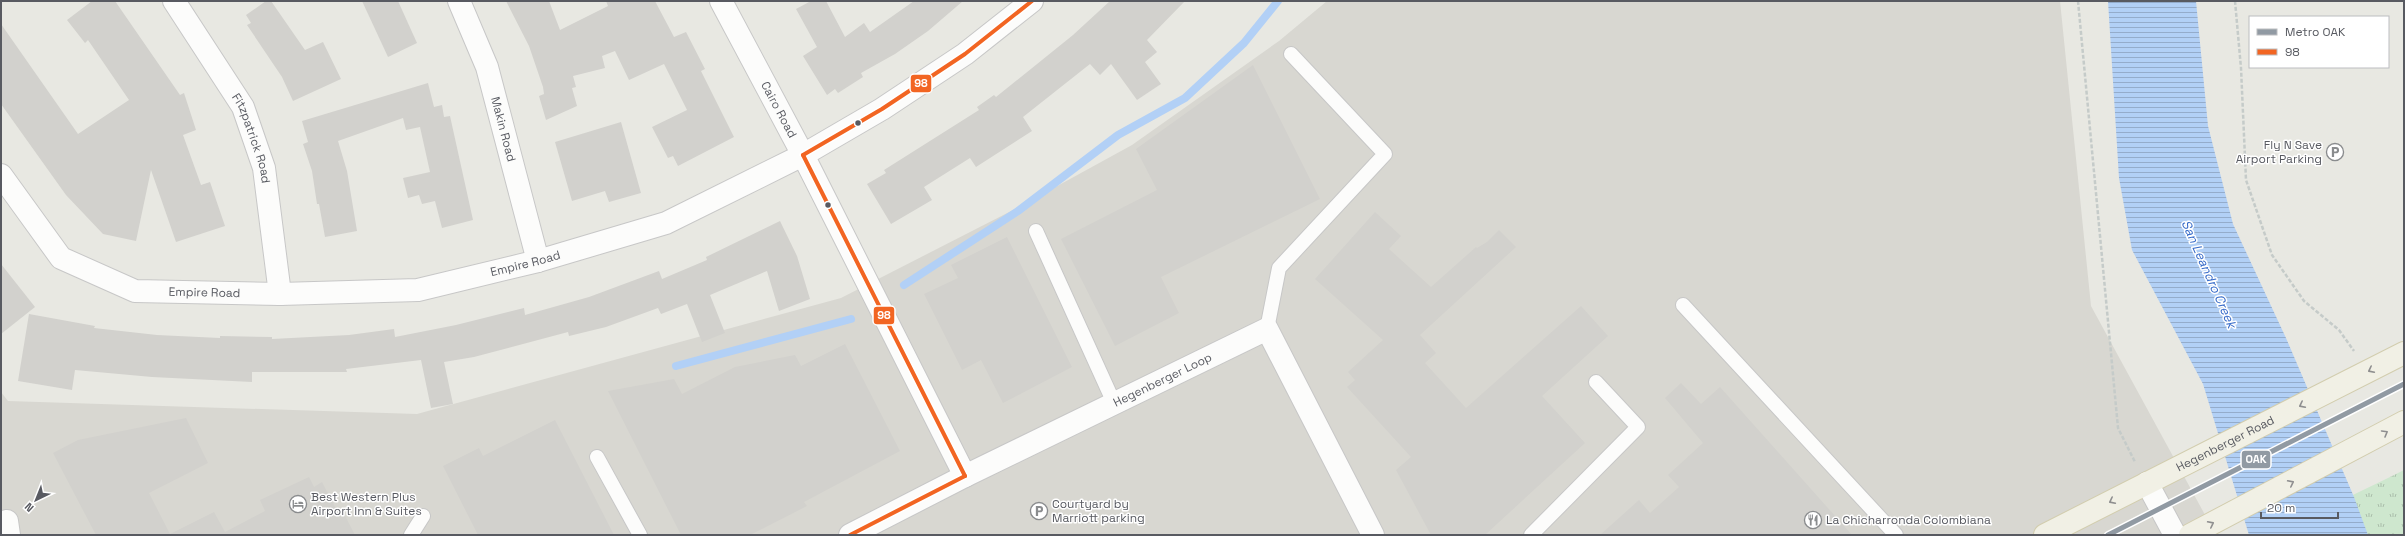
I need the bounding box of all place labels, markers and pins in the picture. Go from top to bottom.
unlabelled marker [853,118,863,128]
place label: Fly N Save Airport Parking [2236,137,2322,167]
parking icon: Fly N Save Airport Parking [2325,142,2345,162]
unlabelled marker [823,200,833,210]
place label: Best Western Plus Airport Inn & Suites [311,489,422,519]
hotel icon: Best Western Plus Airport Inn & Suites [288,494,308,514]
place label: Courtyard by Marriott parking [1052,496,1145,526]
parking icon: Courtyard by Marriott parking [1029,501,1049,521]
restaurant icon: La Chicharronda Colombiana [1803,510,1823,530]
place label: La Chicharronda Colombiana [1826,512,1991,528]

